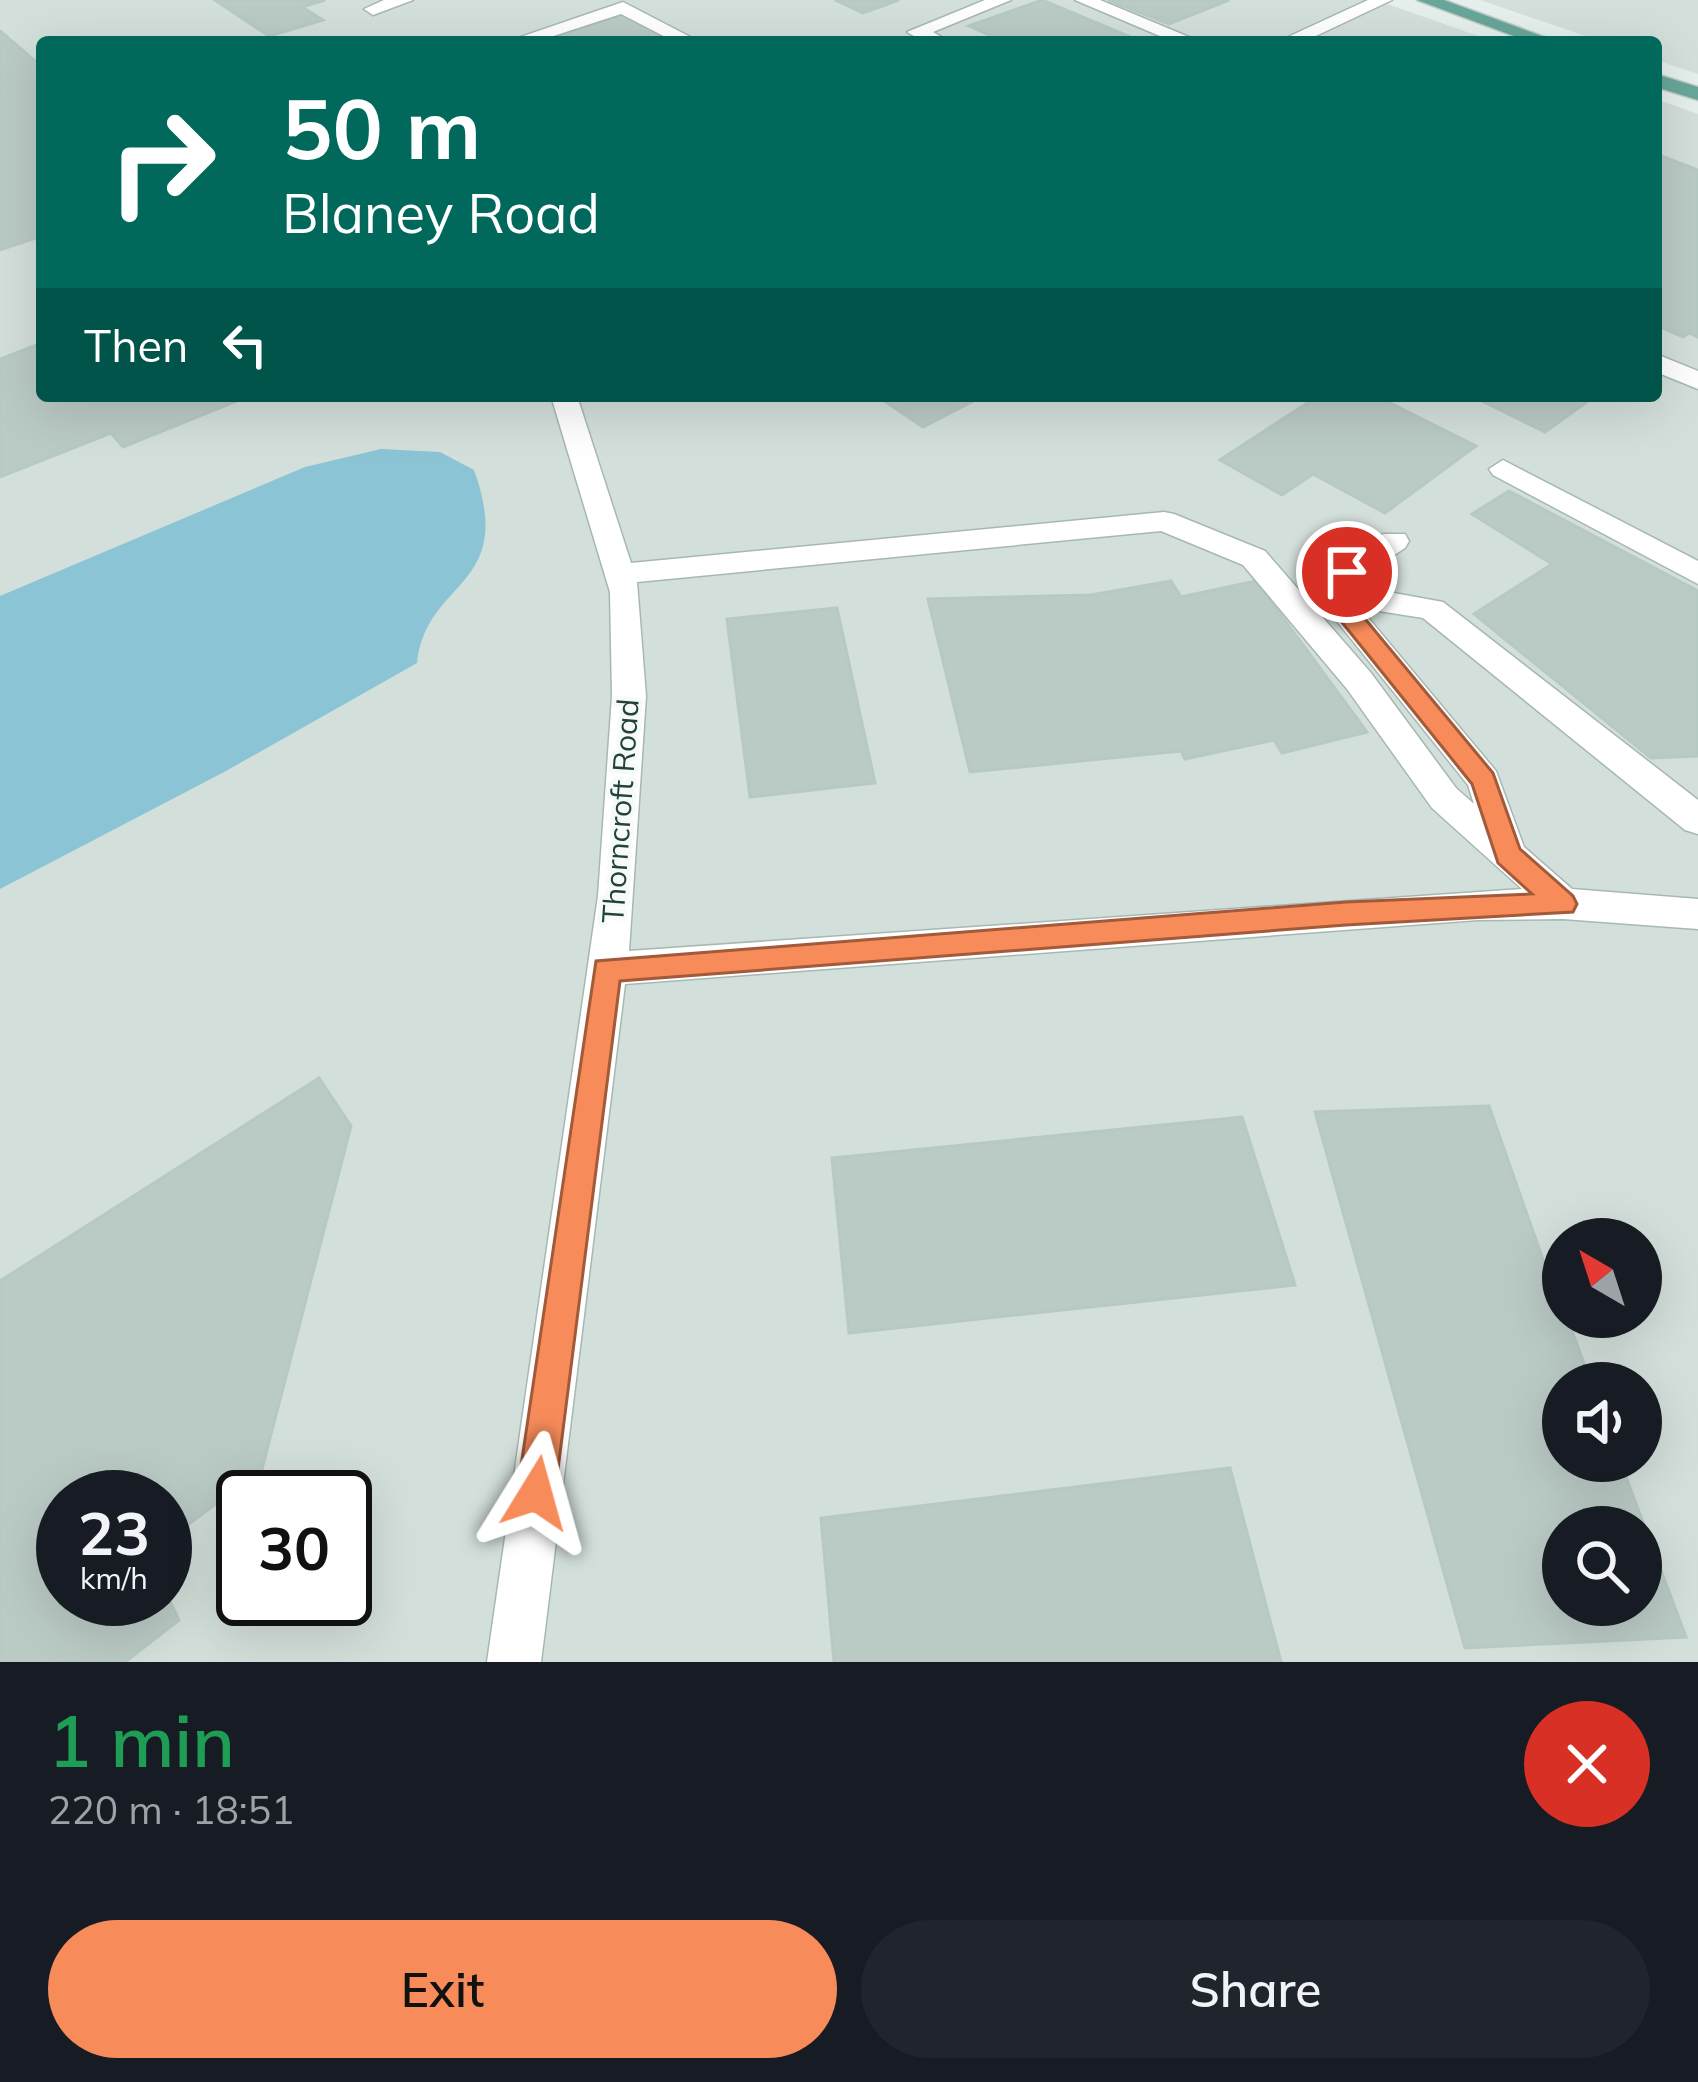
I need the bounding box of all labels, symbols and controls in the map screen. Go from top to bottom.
text: 50 m [282,75,481,180]
icon: right [84,84,240,240]
text: Blaney Road [282,179,600,247]
icon: left [212,312,278,378]
text: Then [84,317,188,373]
pin [1296,521,1398,623]
icon: arrive [1314,539,1380,605]
street label: Thorncroft Road [593,697,647,925]
north arrow [1542,1218,1662,1338]
map controls [1542,1218,1662,1626]
button: sound [1542,1362,1662,1482]
position arrow [473,1430,599,1556]
speed limit sign: 30 [216,1470,372,1626]
text: 23 [78,1495,150,1570]
button: search [1542,1506,1662,1626]
text: km/h [80,1559,148,1597]
text: 1 min [48,1695,235,1785]
button: close [1524,1701,1650,1827]
text: 220 m · 18:51 [48,1785,294,1834]
button: Exit [48,1920,837,2058]
button: Share [861,1920,1650,2058]

